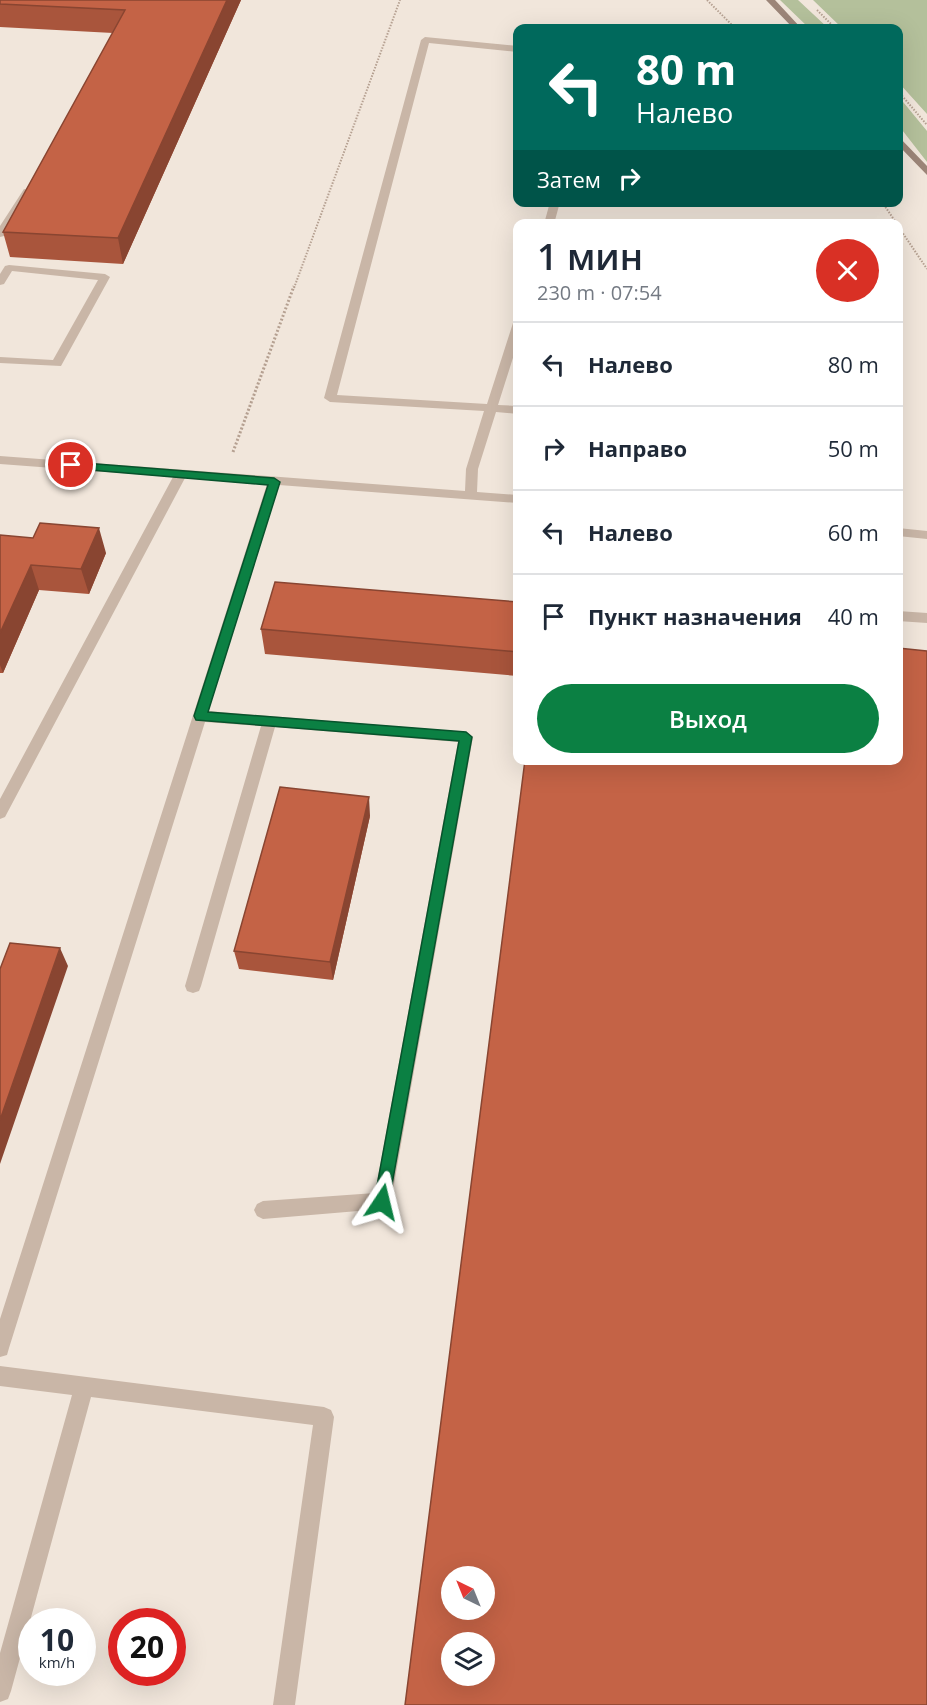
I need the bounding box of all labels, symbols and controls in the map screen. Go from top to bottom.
text: 80 m [636,40,736,97]
icon: left [537,48,615,126]
text: Налево [636,94,733,131]
icon: right [613,162,646,195]
text: Затем [537,164,601,194]
text: 1 мин [537,232,643,281]
button: close [816,239,879,302]
text: 230 m · 07:54 [537,279,662,306]
icon: left [537,348,570,381]
text: Налево [588,349,673,379]
text: 80 m [828,349,879,379]
icon: right [537,432,570,465]
text: Направо [588,433,687,463]
text: 50 m [828,433,879,463]
pin [45,439,96,490]
icon: arrive [54,448,87,481]
icon: left [537,516,570,549]
text: Налево [588,517,673,547]
text: 60 m [828,517,879,547]
icon: arrive [537,600,570,633]
text: Пункт назначения [588,601,802,631]
text: 40 m [828,601,879,631]
button: Выход [537,684,879,753]
position arrow [350,1170,414,1234]
north arrow [441,1566,495,1620]
map controls [441,1566,495,1686]
speed limit sign: 20 [108,1608,186,1686]
text: 10 [40,1619,74,1660]
button: layers [441,1632,495,1686]
text: km/h [39,1652,75,1672]

